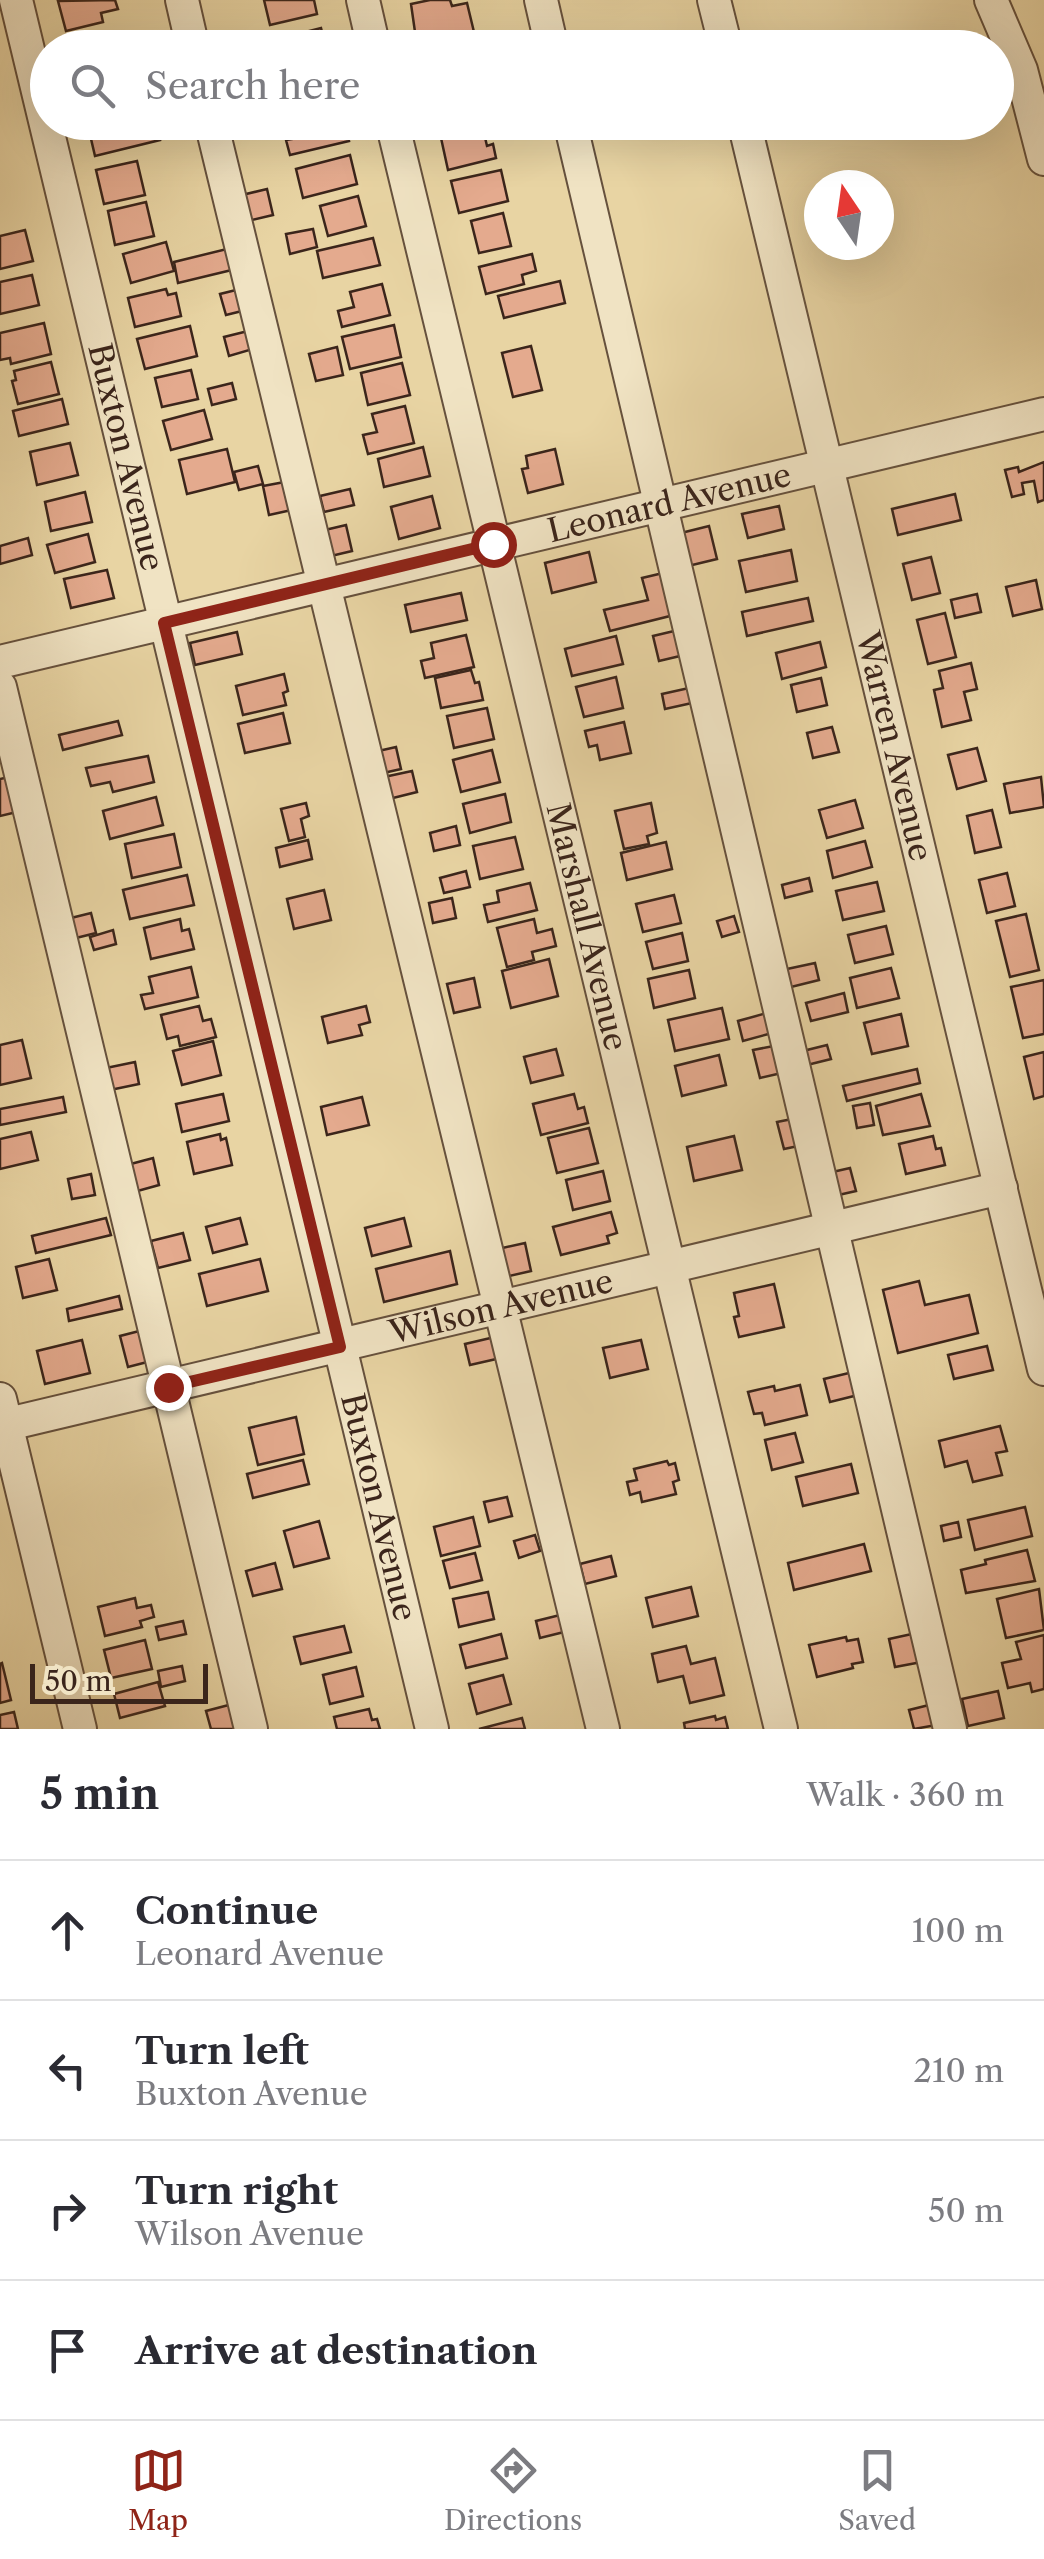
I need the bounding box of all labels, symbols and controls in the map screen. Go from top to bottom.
search box [30,30,1014,140]
icon: search [65,58,120,113]
text: Search here [145,62,360,109]
north arrow [804,170,894,260]
street label: Buxton Avenue [80,339,173,575]
street label: Leonard Avenue [544,455,795,550]
route start [471,522,517,568]
street label: Warren Avenue [848,626,941,865]
street label: Marshall Avenue [539,799,636,1054]
street label: Wilson Avenue [384,1261,617,1352]
route end [146,1365,192,1411]
street label: Buxton Avenue [333,1389,425,1625]
scale bar [30,1659,208,1704]
text: 50 m [45,1664,112,1698]
text: 5 min [40,1768,159,1820]
text: Walk · 360 m [807,1775,1004,1814]
text: Continue [135,1887,318,1934]
icon: ahead [40,1903,95,1958]
text: 100 m [912,1911,1004,1950]
text: Leonard Avenue [135,1934,384,1973]
text: Turn left [135,2027,309,2074]
icon: left [40,2043,95,2098]
text: 210 m [914,2051,1004,2090]
text: Buxton Avenue [135,2074,368,2113]
text: Turn right [135,2167,338,2214]
icon: right [40,2183,95,2238]
text: 50 m [928,2191,1004,2230]
text: Wilson Avenue [135,2214,364,2253]
icon: arrive [40,2323,95,2378]
text: Arrive at destination [135,2327,538,2374]
tab: Map [128,2443,188,2537]
tab: Directions [444,2443,582,2537]
tab: Saved [838,2443,916,2537]

